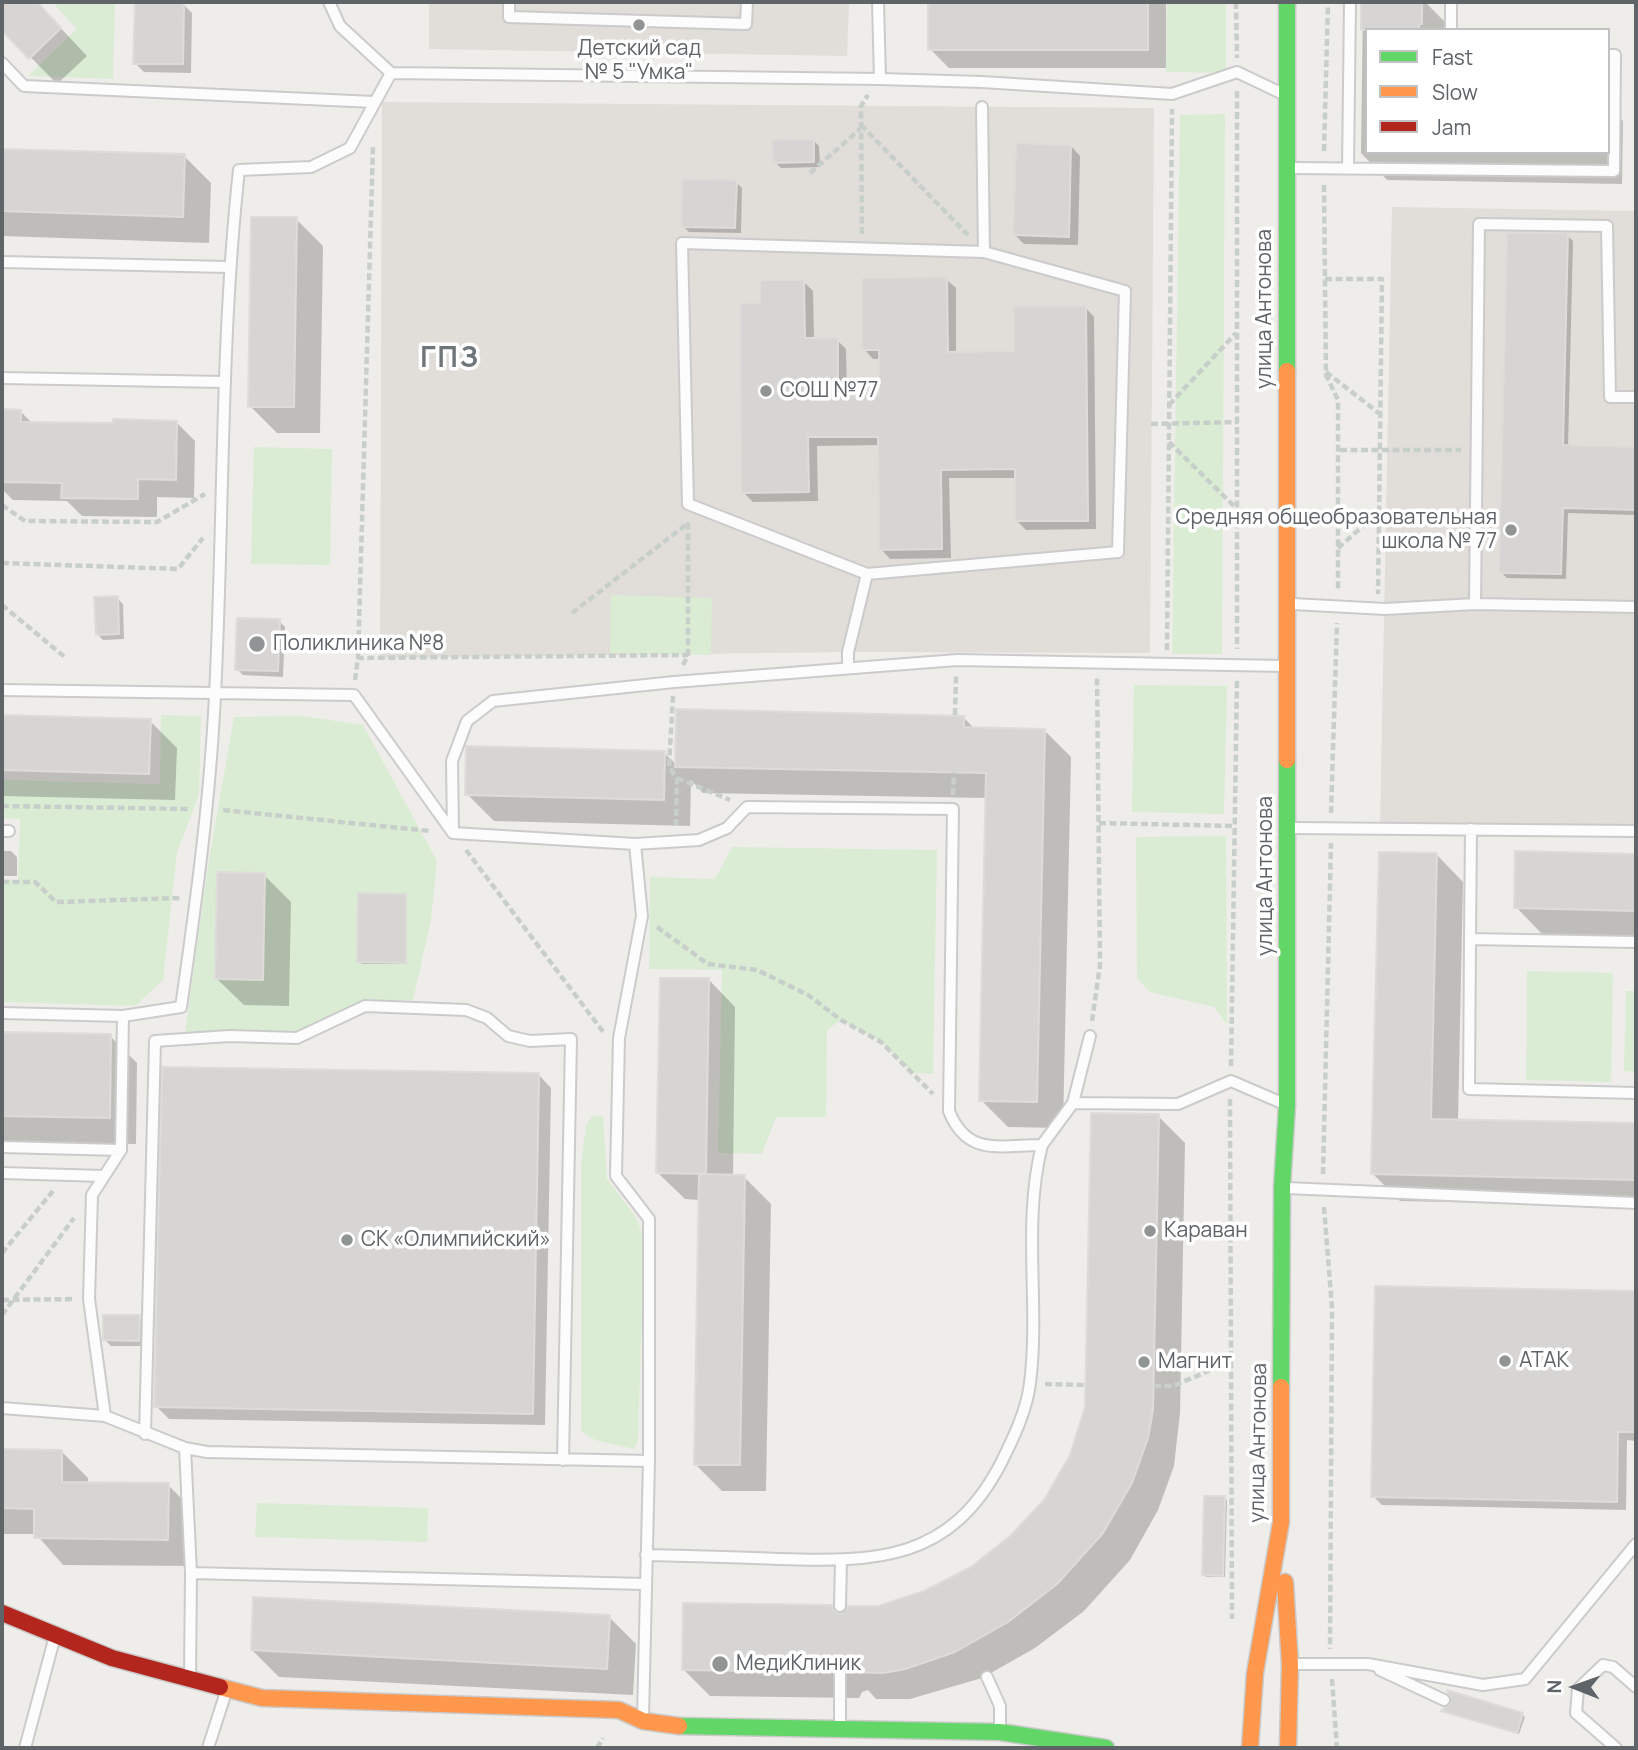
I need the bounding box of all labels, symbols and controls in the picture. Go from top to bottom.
marker: Детский сад № 5 "Умка" [631,17,647,33]
legend [1365,28,1610,154]
place label: Детский сад № 5 "Умка" [577,36,701,86]
text: Fast [1432,43,1473,71]
text: Slow [1432,78,1478,106]
text: Jam [1432,113,1471,141]
street label: улица Антонова [1252,229,1278,389]
district label: ГПЗ [421,342,479,376]
place label: СОШ №77 [780,378,878,404]
marker: СОШ №77 [758,383,774,399]
place label: Средняя общеобразовательная школа № 77 [1175,505,1497,555]
marker: Средняя общеобразовательная школа № 77 [1503,522,1519,538]
place label: Поликлиника №8 [273,631,444,657]
marker: Поликлиника №8 [247,634,267,654]
street label: улица Антонова [1253,796,1279,956]
place label: Караван [1164,1218,1248,1244]
marker: Караван [1142,1223,1158,1239]
place label: СК «Олимпийский» [361,1227,551,1253]
marker: СК «Олимпийский» [339,1232,355,1248]
place label: АТАК [1519,1348,1569,1374]
place label: Магнит [1158,1349,1232,1375]
marker: АТАК [1497,1353,1513,1369]
marker: Магнит [1136,1354,1152,1370]
street label: улица Антонова [1245,1363,1273,1523]
place label: МедиКлиник [736,1651,861,1677]
north arrow [1540,1652,1610,1722]
marker: МедиКлиник [710,1654,730,1674]
text: N [1541,1680,1567,1694]

